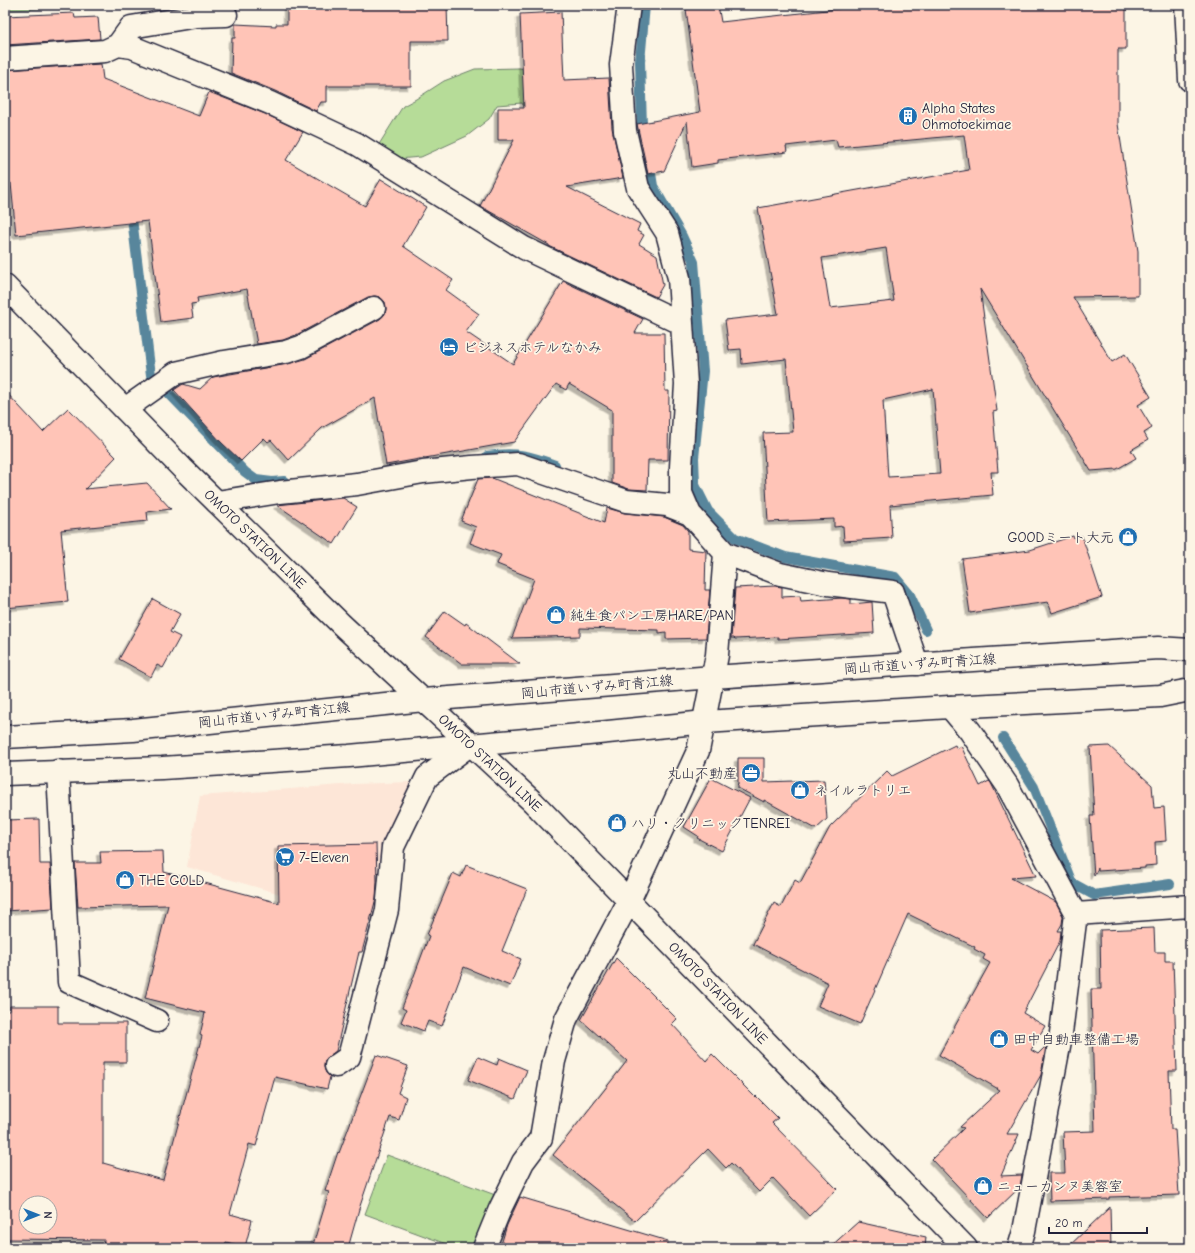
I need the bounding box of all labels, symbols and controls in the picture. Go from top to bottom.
place label: Alpha States Ohmotoekimae [922,100,1011,133]
building icon: Alpha States Ohmotoekimae [897,105,919,127]
hotel icon: ビジネスホテルなかみ [438,336,460,358]
place label: ビジネスホテルなかみ [463,339,602,356]
street label: OMOTO STATION LINE [200,486,310,592]
shop icon: GOODミート大元 [1117,526,1139,548]
place label: GOODミート大元 [1007,529,1114,546]
shop icon: 純生食パン工房HARE/PAN [545,604,567,626]
place label: 純生食パン工房HARE/PAN [570,607,734,624]
street label: 岡山市道いずみ町青江線 [843,650,997,678]
street label: 岡山市道いずみ町青江線 [520,672,674,702]
street label: 岡山市道いずみ町青江線 [197,699,351,731]
street label: OMOTO STATION LINE [435,711,545,815]
office icon: 丸山不動産 [740,762,762,784]
place label: 丸山不動産 [667,765,737,782]
shop icon: ネイルラトリエ [789,779,811,801]
place label: ネイルラトリエ [814,782,911,799]
shop icon: ハリ・クリニックTENREI [606,812,628,834]
place label: ハリ・クリニックTENREI [631,815,790,832]
supermarket icon: 7-Eleven [274,846,296,868]
place label: 7-Eleven [299,849,349,866]
shop icon: THE GOLD [114,869,136,891]
place label: THE GOLD [139,872,205,889]
street label: OMOTO STATION LINE [665,938,771,1048]
shop icon: 田中自動車整備工場 [988,1028,1010,1050]
place label: 田中自動車整備工場 [1013,1031,1139,1048]
shop icon: ニューカンヌ美容室 [972,1175,994,1197]
place label: ニューカンヌ美容室 [997,1178,1122,1195]
north arrow [18,1195,58,1235]
scale bar [1049,1209,1147,1235]
text: N [41,1211,54,1219]
text: 20 m [1055,1216,1083,1230]

